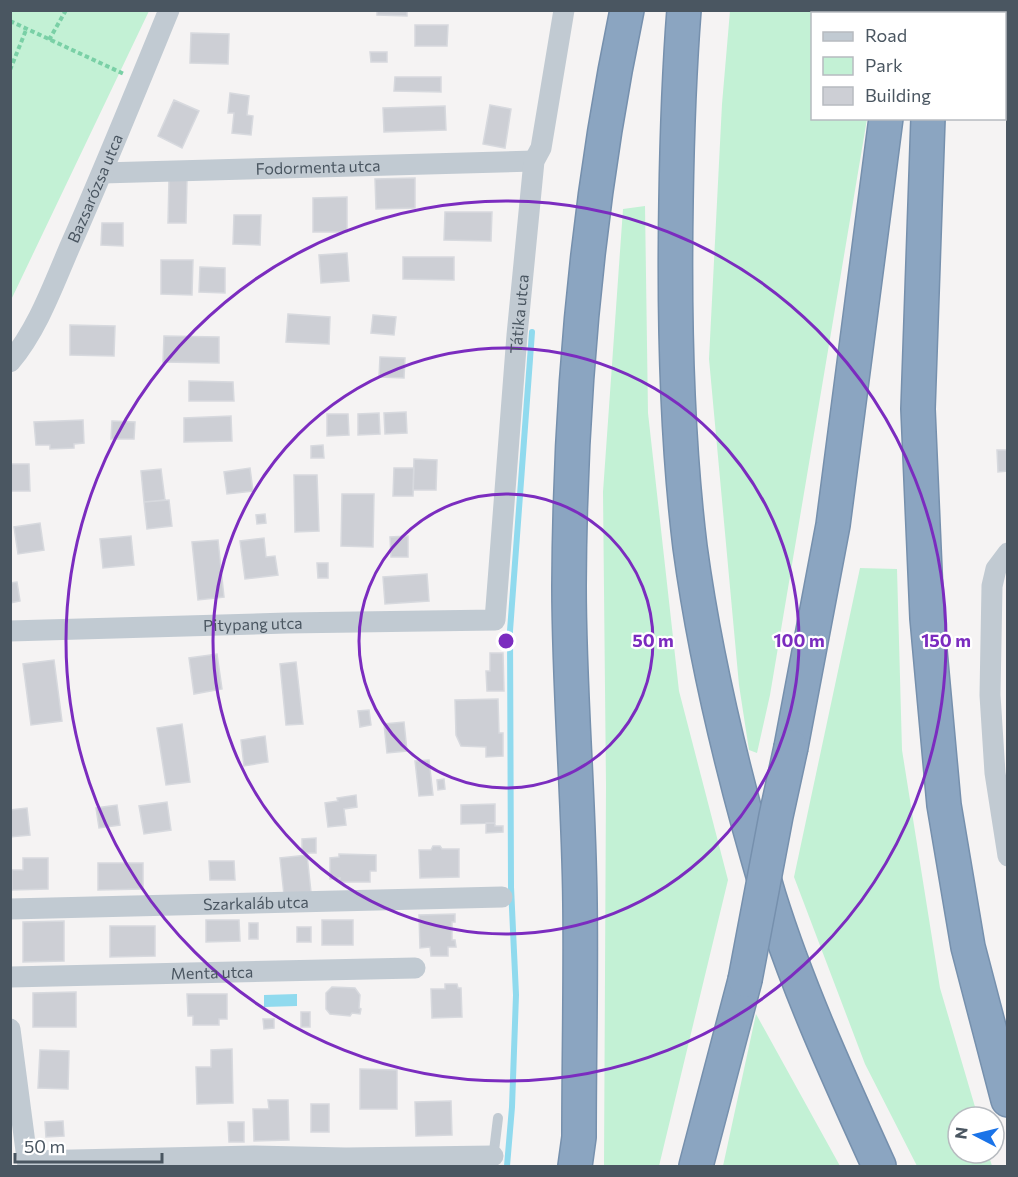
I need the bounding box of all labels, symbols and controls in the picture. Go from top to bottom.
legend [811,12,1006,120]
text: Road [865,24,907,46]
text: Park [865,54,903,76]
text: Building [865,84,931,106]
street label: Bazsarózsa utca [63,131,126,245]
street label: Fodormenta utca [255,155,381,178]
street label: Tátika utca [506,273,532,354]
street label: Pitypang utca [203,613,303,634]
text: 50 m [632,629,674,651]
text: 100 m [773,629,825,651]
text: 150 m [921,629,971,651]
centre of rings [496,631,516,651]
street label: Szarkaláb utca [203,892,309,913]
street label: Menta utca [170,962,253,982]
north arrow [946,1105,1006,1165]
scale bar [15,1126,162,1164]
text: N [950,1126,971,1140]
text: 50 m [24,1135,65,1157]

